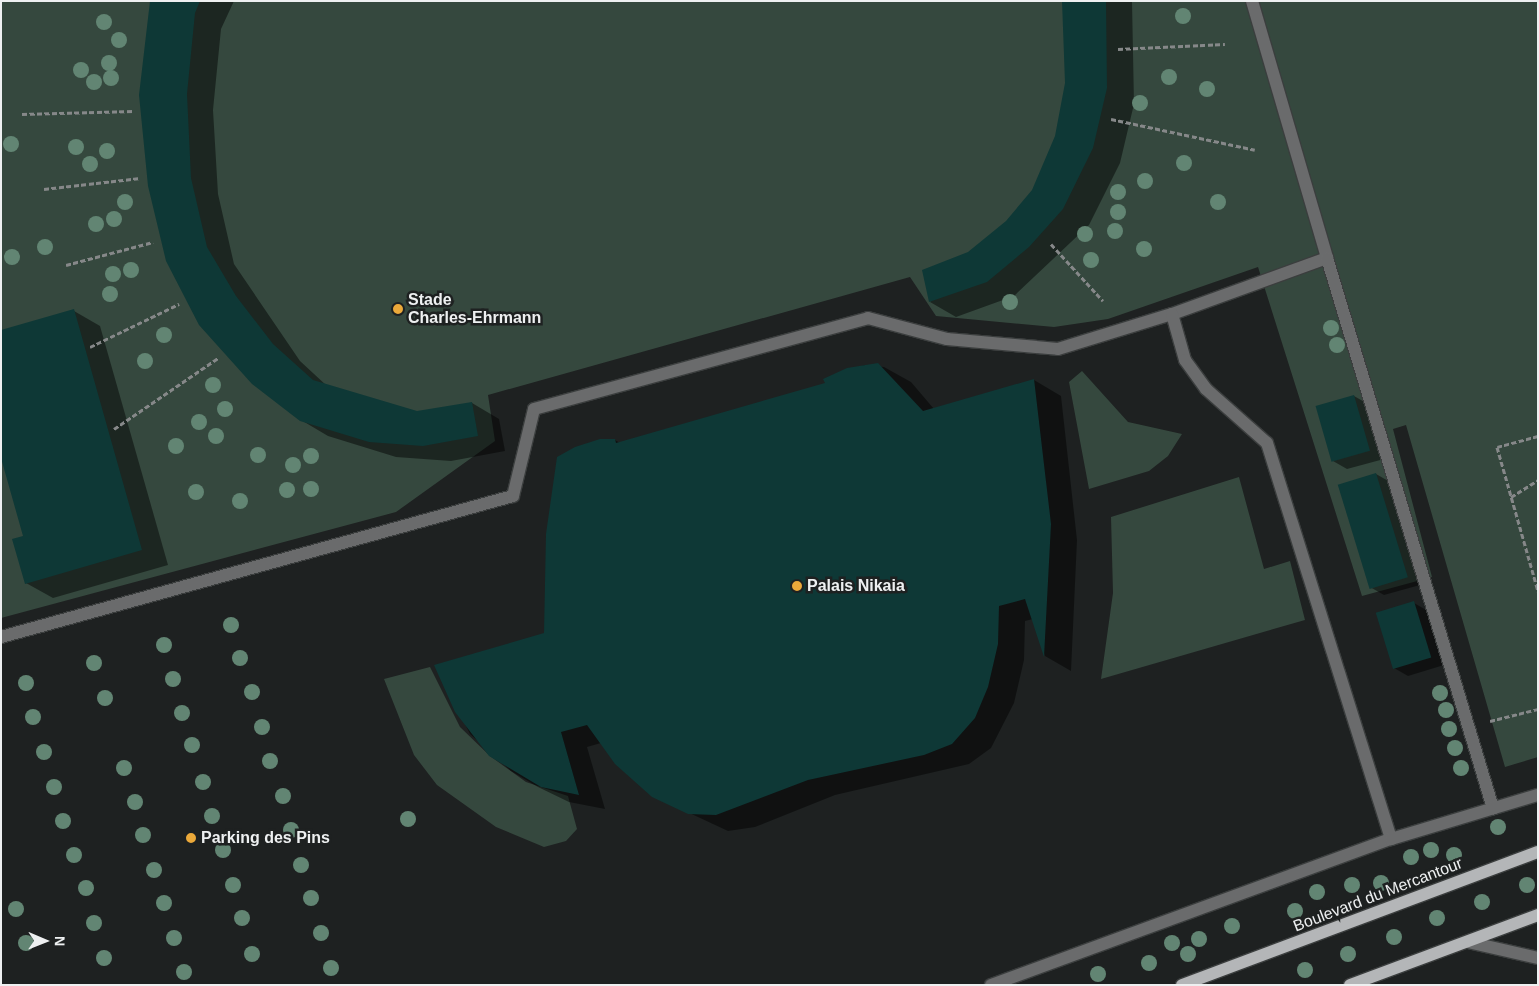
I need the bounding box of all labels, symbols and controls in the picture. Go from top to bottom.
place label: Stade Charles-Ehrmann [408,290,541,328]
marker: Stade Charles-Ehrmann [392,303,404,315]
place label: Palais Nikaia [807,576,905,596]
marker: Palais Nikaia [791,580,803,592]
place label: Parking des Pins [201,828,330,848]
marker: Parking des Pins [185,832,197,844]
street label: Boulevard du Mercantour [1291,854,1465,936]
north arrow [20,916,70,966]
text: N [52,936,68,946]

